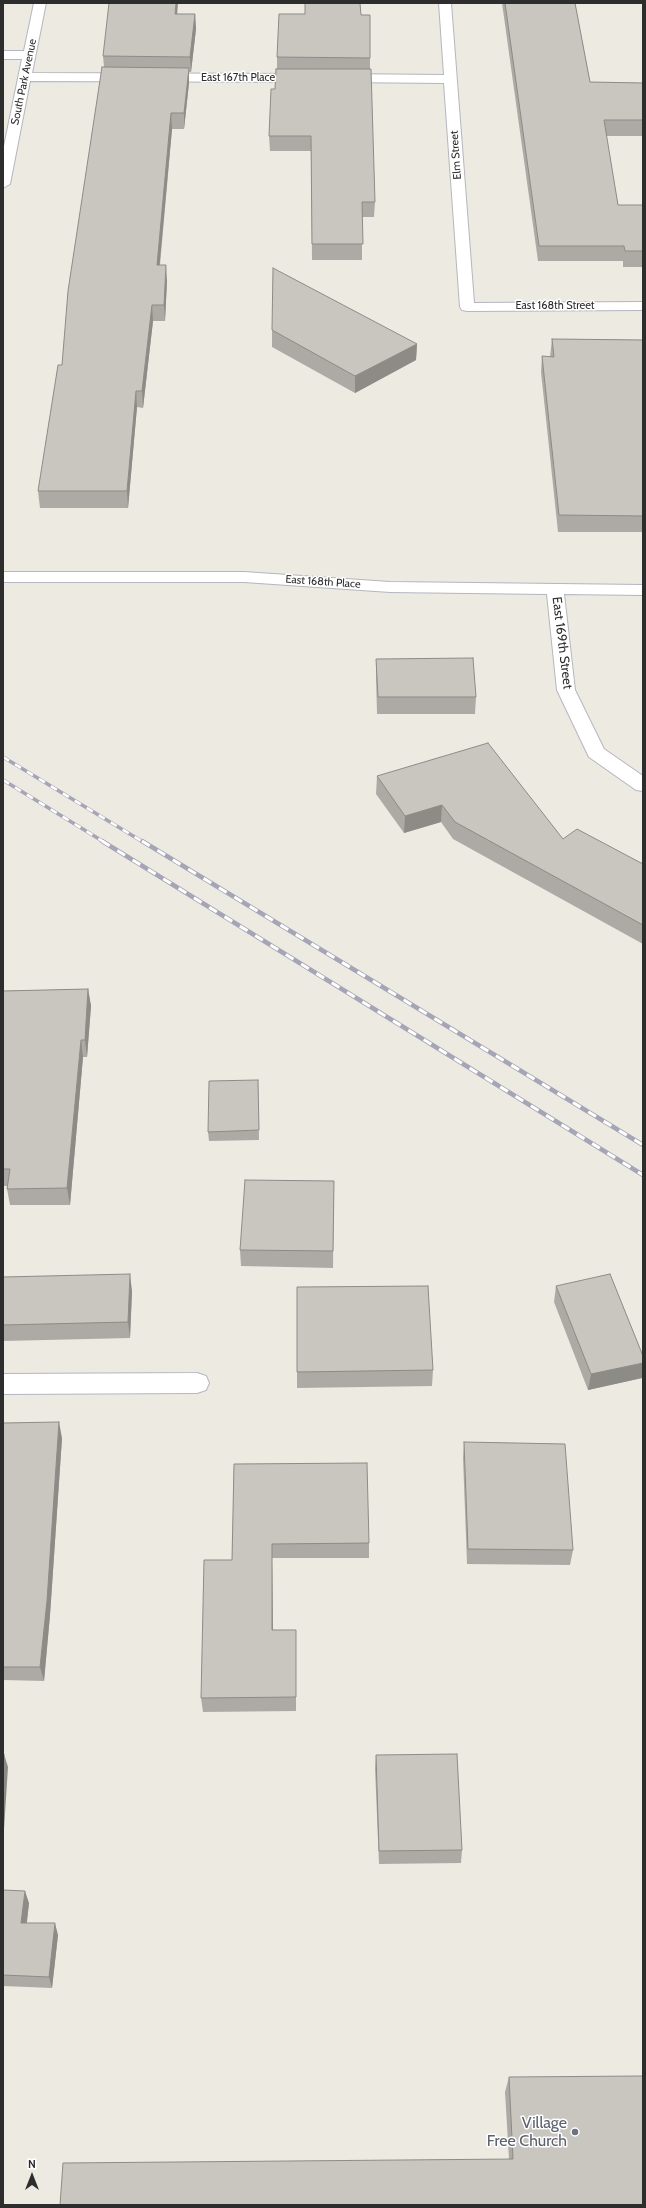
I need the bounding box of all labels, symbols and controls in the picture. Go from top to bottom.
street label: South Park Avenue [8,38,40,126]
street label: East 167th Place [201,71,275,85]
street label: Elm Street [448,130,464,180]
street label: East 168th Street [515,299,595,313]
street label: East 168th Place [285,573,361,591]
street label: East 169th Street [549,596,575,690]
place label: Village Free Church [487,2113,567,2151]
marker: Village Free Church [570,2127,580,2137]
north arrow [12,2156,52,2196]
text: N [28,2157,36,2171]

